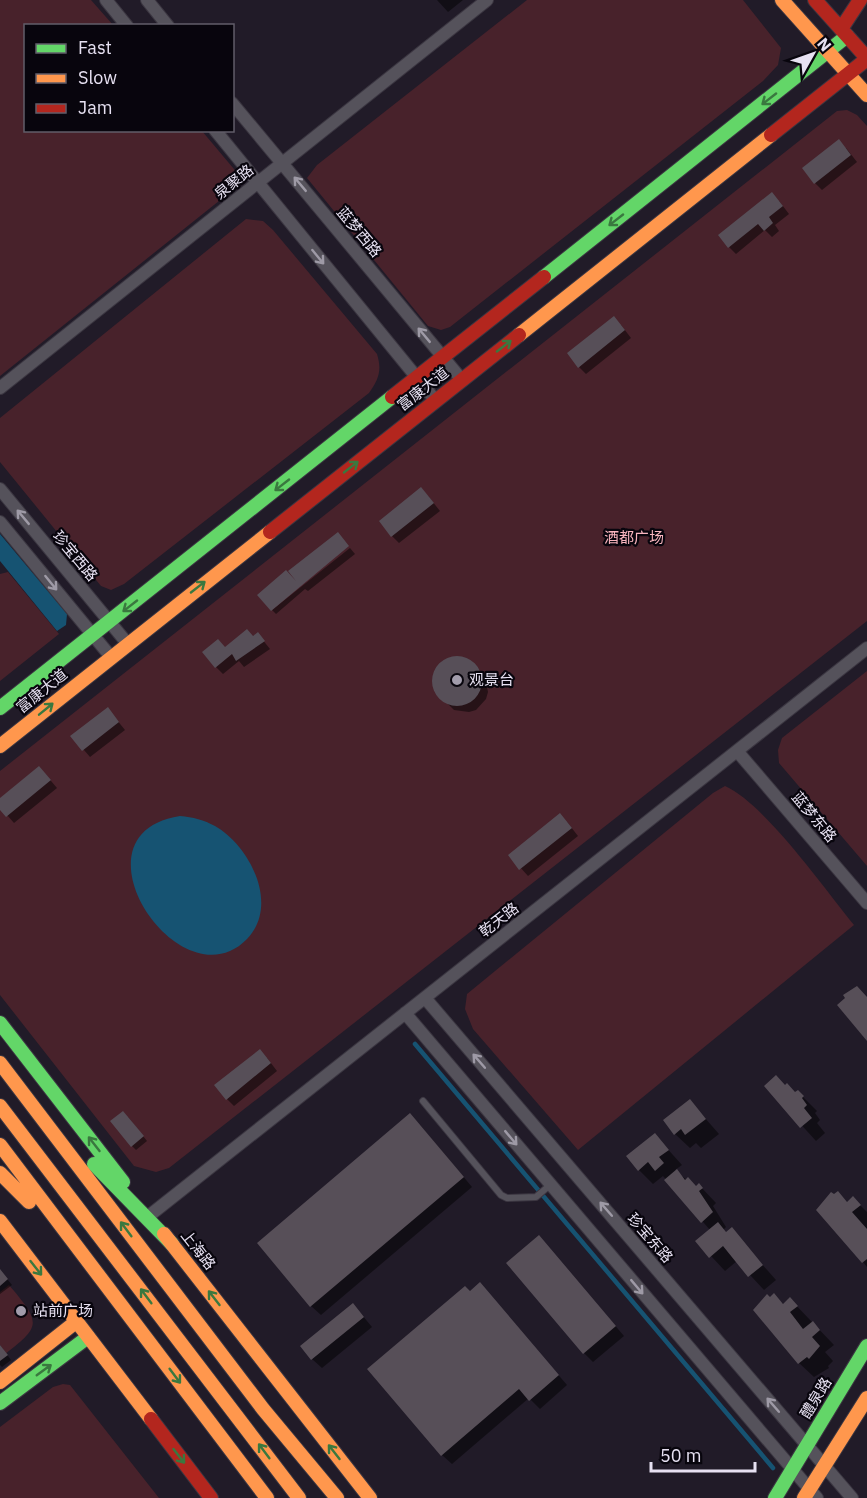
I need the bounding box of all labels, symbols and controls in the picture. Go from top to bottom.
legend [24,24,234,132]
north arrow [783,24,843,84]
text: N [813,33,836,55]
text: Fast [78,36,112,59]
text: Slow [78,66,117,89]
one-way arrow [761,92,777,105]
text: Jam [78,96,113,119]
street label: 泉聚路 [210,160,257,203]
one-way arrow [294,176,307,192]
street label: 蓝梦西路 [333,203,386,261]
one-way arrow [608,213,624,226]
one-way arrow [312,249,325,265]
one-way arrow [418,327,431,343]
one-way arrow [496,340,512,353]
street label: 富康大道 [393,363,452,415]
one-way arrow [343,461,359,474]
one-way arrow [275,478,291,491]
one-way arrow [16,510,30,525]
street label: 珍宝西路 [49,527,102,585]
park label: 酒都广场 [604,528,664,547]
one-way arrow [44,575,57,591]
one-way arrow [190,581,206,594]
one-way arrow [122,599,138,612]
street label: 富康大道 [12,664,71,717]
place label: 观景台 [469,670,514,689]
marker: 观景台 [450,673,464,687]
one-way arrow [38,703,54,716]
street label: 蓝梦东路 [788,788,841,846]
street label: 乾天路 [475,898,522,941]
one-way arrow [472,1054,486,1069]
one-way arrow [504,1130,518,1145]
one-way arrow [88,1136,101,1152]
one-way arrow [599,1201,612,1217]
street label: 珍宝东路 [624,1209,677,1267]
one-way arrow [120,1221,132,1237]
street label: 上海路 [177,1226,220,1273]
one-way arrow [29,1259,42,1275]
one-way arrow [630,1279,644,1294]
one-way arrow [140,1288,152,1304]
one-way arrow [207,1290,220,1306]
place label: 站前广场 [33,1301,93,1320]
marker: 站前广场 [14,1304,28,1318]
one-way arrow [35,1363,51,1376]
one-way arrow [169,1367,181,1383]
street label: 醴泉路 [796,1374,835,1422]
one-way arrow [766,1398,780,1413]
scale bar [651,1435,754,1473]
one-way arrow [257,1444,270,1460]
one-way arrow [327,1444,340,1460]
text: 50 m [660,1444,702,1467]
one-way arrow [173,1448,186,1464]

